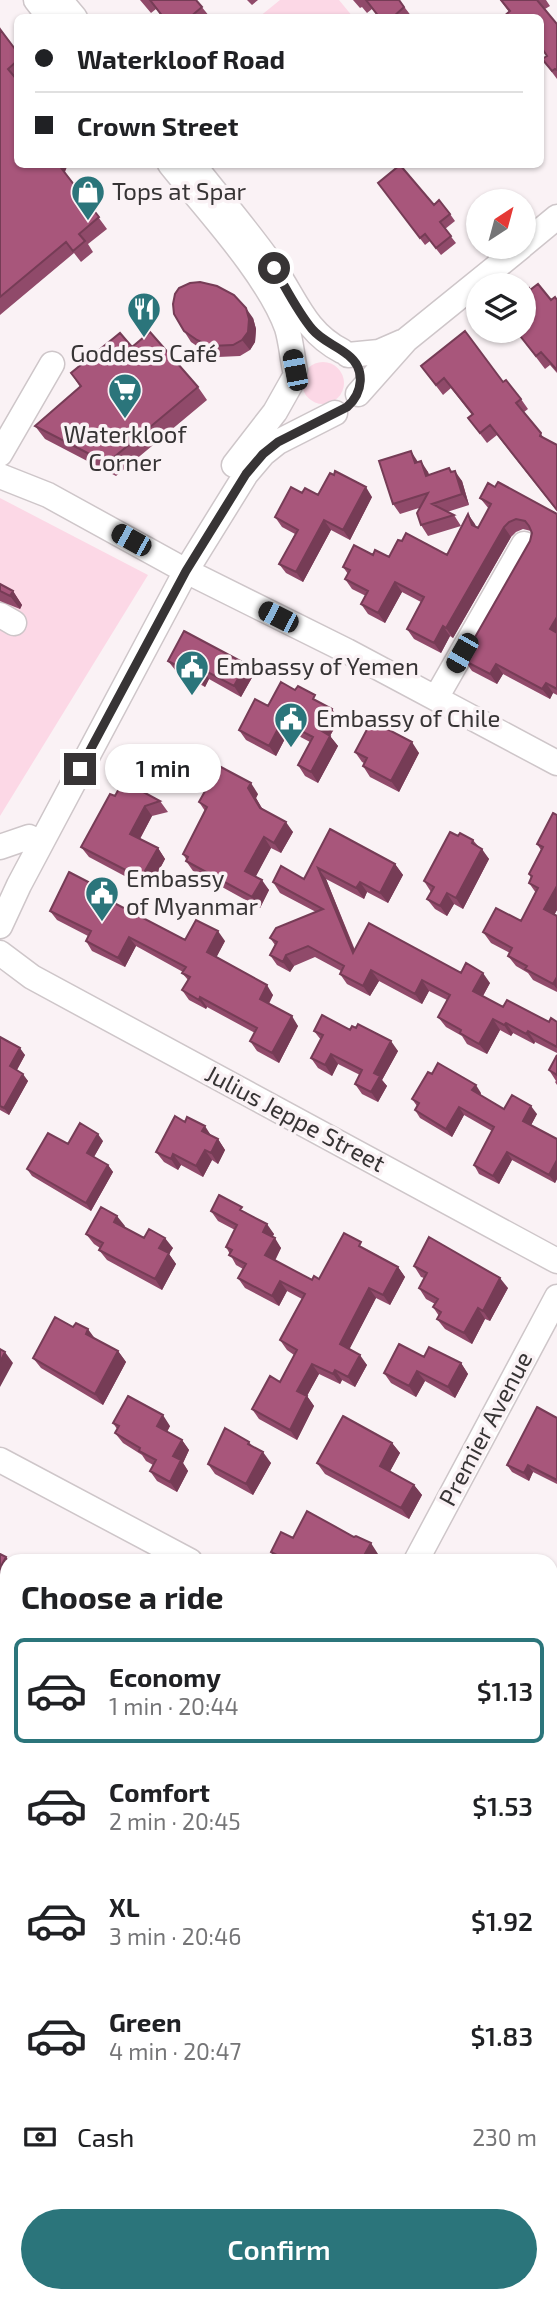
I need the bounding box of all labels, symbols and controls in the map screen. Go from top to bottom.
text: Waterkloof Road [77,43,285,74]
text: Crown Street [77,110,238,141]
shop icon: Tops at Spar [69,173,107,222]
place label: Tops at Spar [112,176,247,205]
north arrow [466,189,536,259]
map controls [466,189,536,343]
route start [258,252,290,284]
button: layers [466,273,536,343]
restaurant icon: Goddess Café [125,290,163,339]
place label: Goddess Café [70,338,218,367]
car [281,347,310,393]
supermarket icon: Waterkloof Corner [106,371,144,420]
place label: Waterkloof Corner [64,419,187,476]
car [108,521,155,559]
car [255,598,302,636]
car [443,630,482,676]
public building icon: Embassy of Yemen [173,648,211,697]
place label: Embassy of Yemen [216,651,419,680]
public building icon: Embassy of Chile [272,700,310,749]
place label: Embassy of Chile [316,703,500,732]
callout: 1 min [104,744,220,794]
route end [64,753,96,785]
text: 1 min [136,754,190,782]
place label: Embassy of Myanmar [126,863,259,920]
public building icon: Embassy of Myanmar [83,874,121,923]
street label: Julius Jeppe Street [201,1058,391,1177]
street label: Premier Avenue [432,1346,538,1510]
text: Choose a ride [21,1577,224,1615]
icon: car [25,1659,88,1722]
text: Economy [109,1661,221,1692]
text: $1.13 [477,1675,533,1706]
text: 1 min · 20:44 [109,1692,239,1720]
icon: car [25,1774,88,1837]
text: Comfort [109,1776,210,1807]
text: $1.53 [472,1790,533,1821]
text: 2 min · 20:45 [109,1807,241,1835]
icon: car [25,1889,88,1952]
text: XL [109,1891,140,1922]
text: $1.92 [471,1905,533,1936]
text: 3 min · 20:46 [109,1922,241,1950]
icon: car [25,2004,88,2067]
text: Green [109,2006,182,2037]
text: $1.83 [470,2020,533,2051]
text: 4 min · 20:47 [109,2037,241,2065]
icon: cash [21,2118,59,2156]
text: Cash [77,2121,134,2152]
text: 230 m [472,2123,537,2151]
button: Confirm [21,2209,537,2289]

